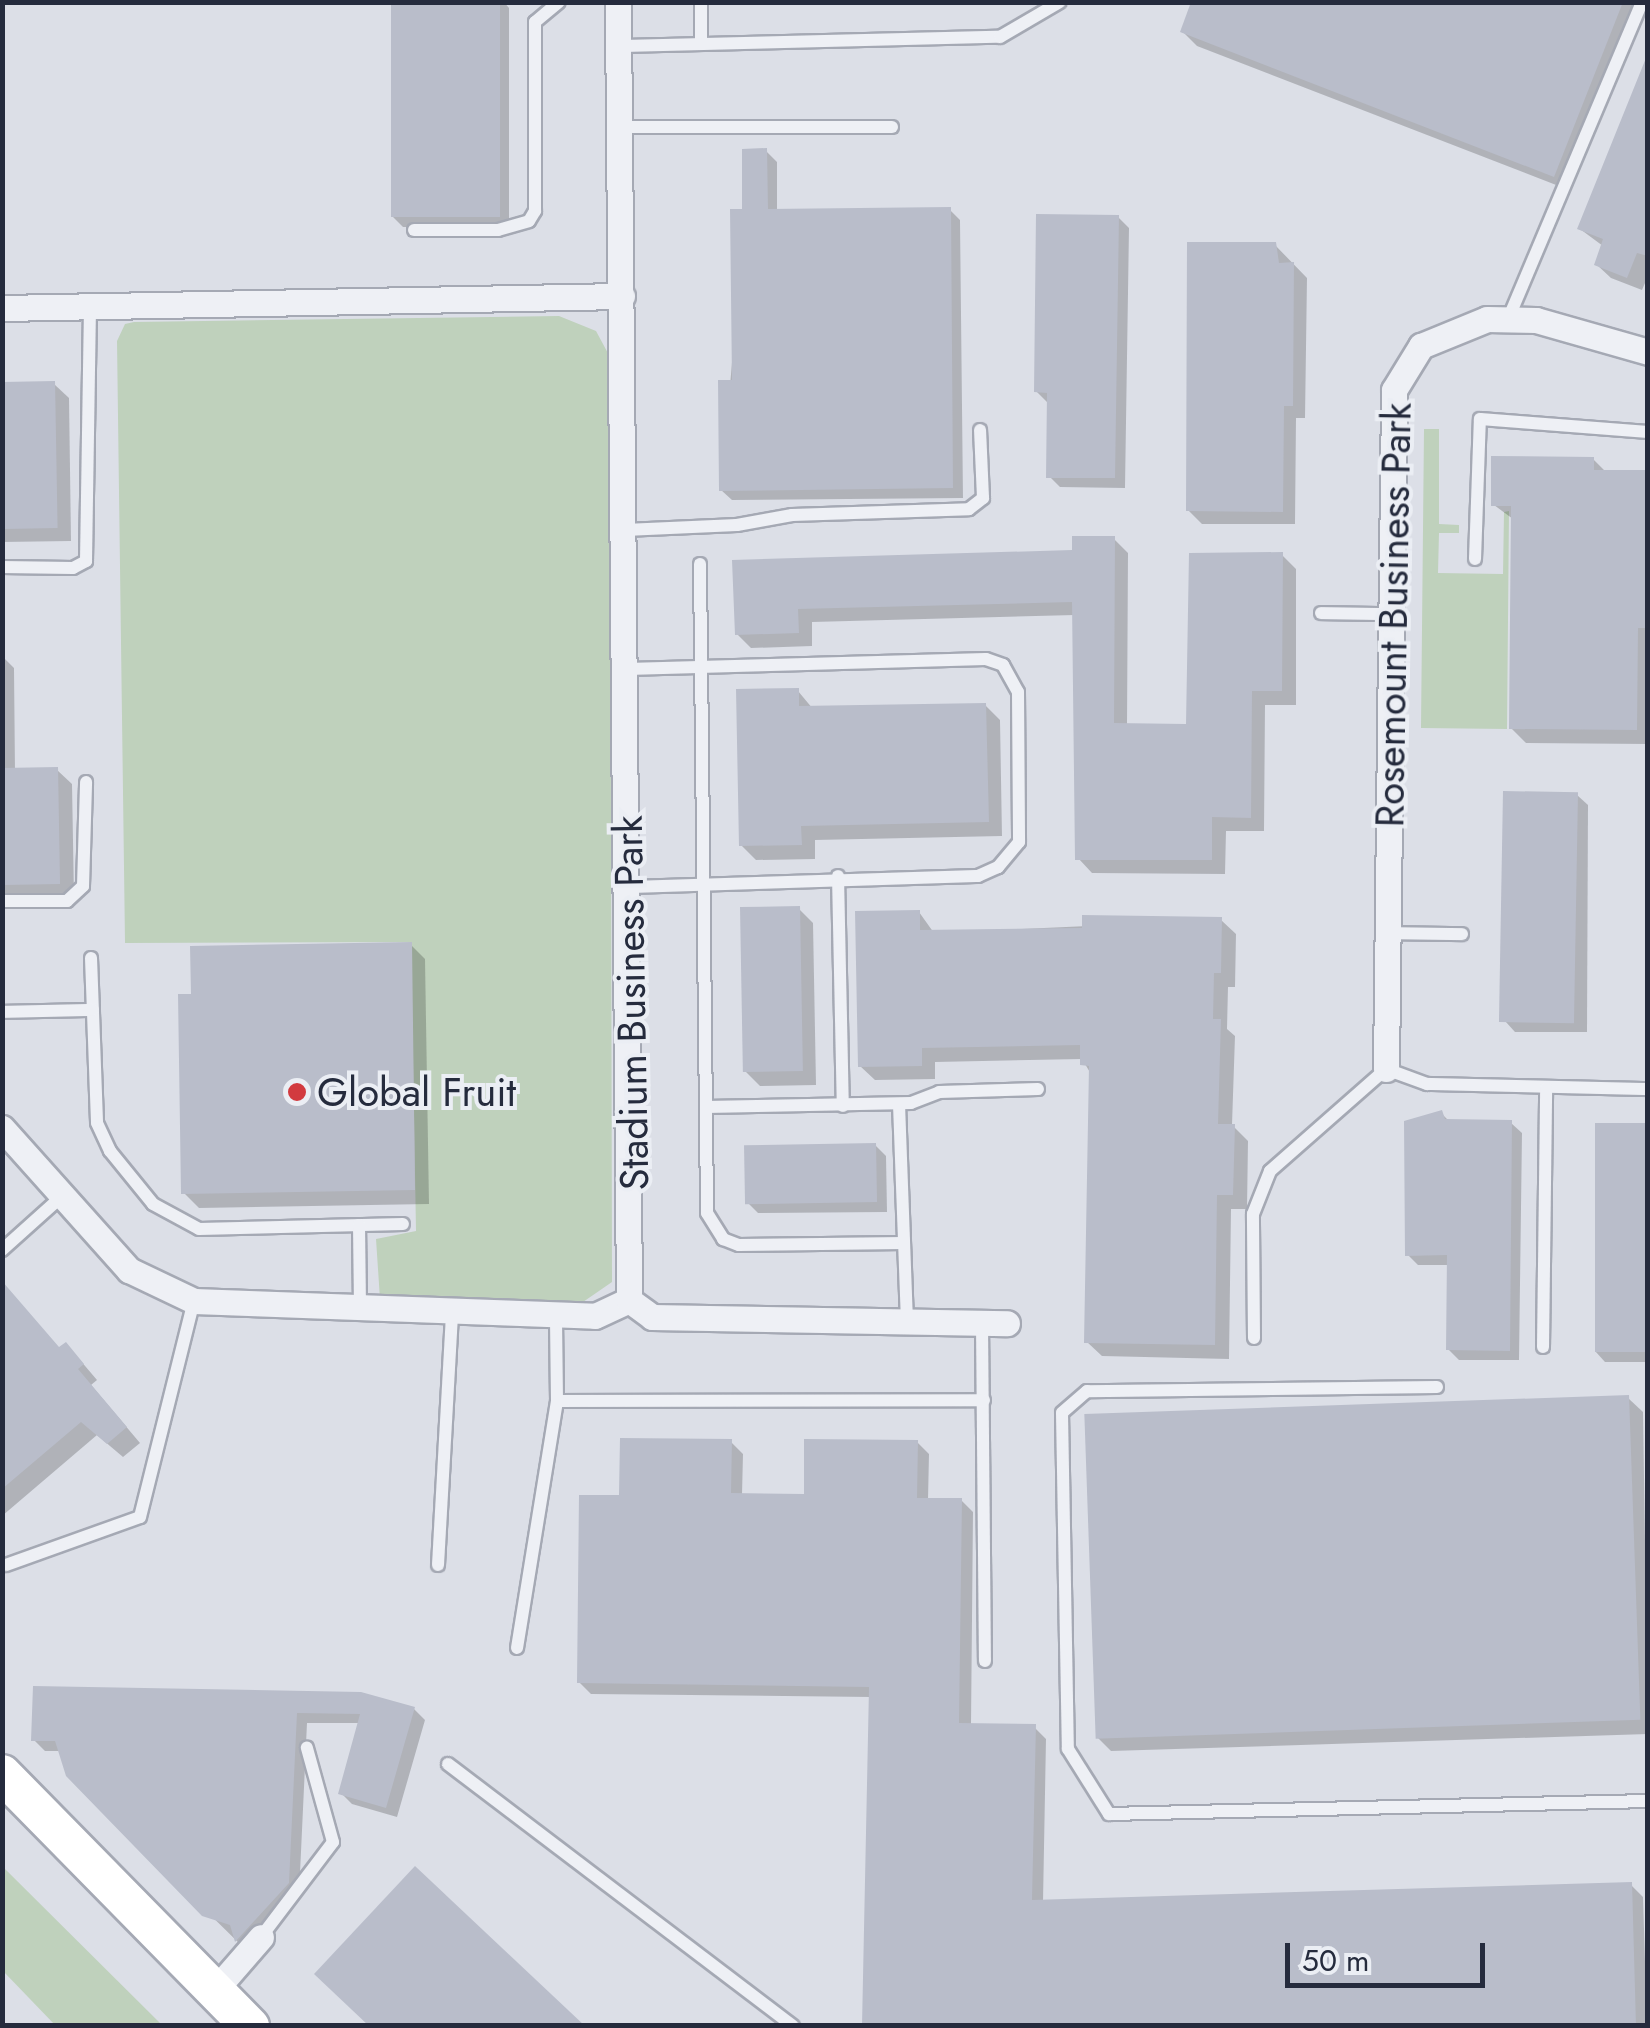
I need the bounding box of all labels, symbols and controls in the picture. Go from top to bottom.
street label: Rosemount Business Park [1365,402,1421,828]
street label: Stadium Business Park [604,815,658,1191]
place label: Global Fruit [317,1068,516,1116]
marker: Global Fruit [286,1081,308,1103]
scale bar [1290,1923,1490,1985]
text: 50 m [1302,1939,1369,1982]

